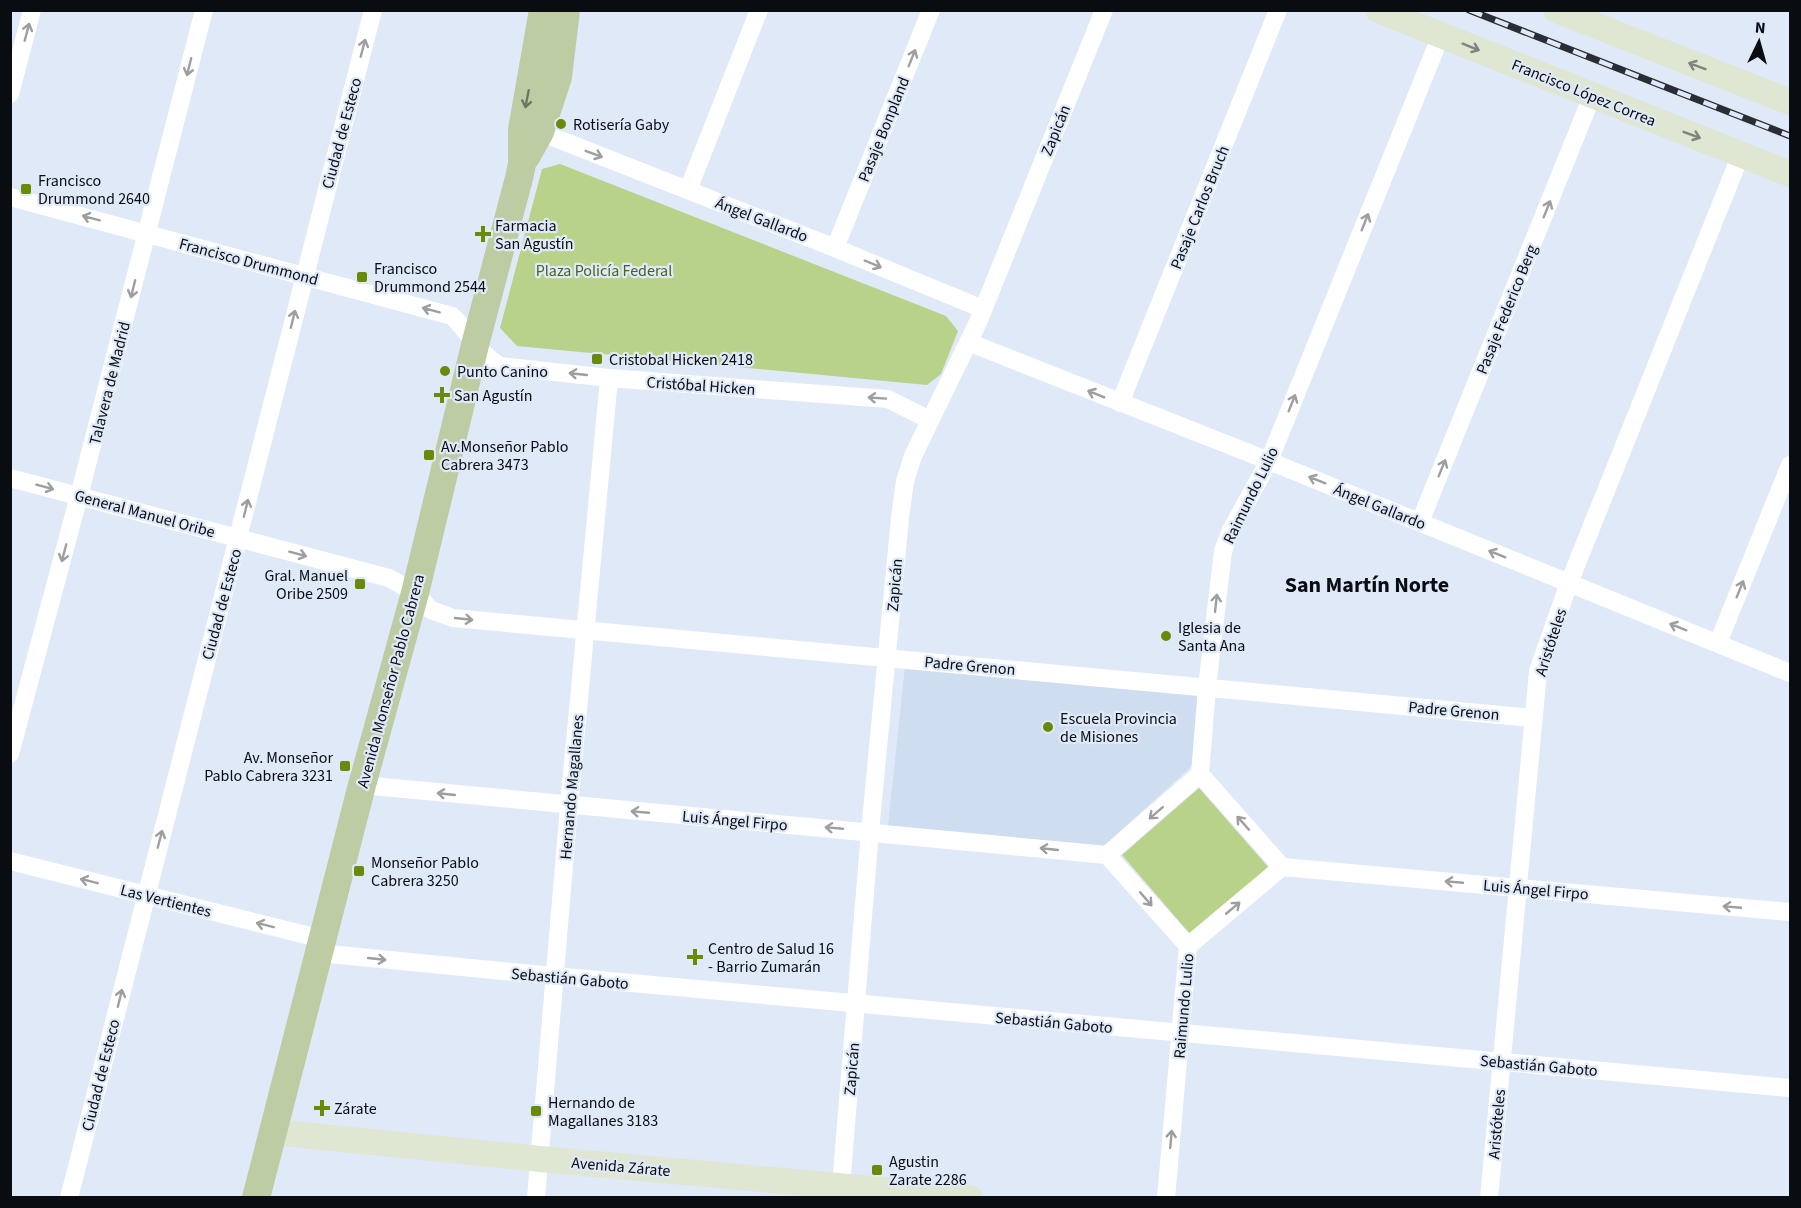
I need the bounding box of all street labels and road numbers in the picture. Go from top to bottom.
street label: Francisco López Correa [1508,54,1659,132]
street label: Pasaje Bonpland [853,73,915,185]
street label: Ciudad de Esteco [317,75,367,191]
street label: Zapicán [1036,102,1076,159]
street label: Pasaje Carlos Bruch [1165,142,1235,272]
street label: Ángel Gallardo [712,192,811,248]
street label: Francisco Drummond [177,233,321,291]
street label: Pasaje Federico Berg [1471,241,1543,377]
street label: Talavera de Madrid [84,319,136,447]
street label: Cristóbal Hicken [646,371,756,401]
street label: Raimundo Lulio [1218,443,1284,548]
street label: Ángel Gallardo [1330,478,1429,535]
street label: General Manuel Oribe [72,485,217,543]
street label: Ciudad de Esteco [197,546,247,662]
street label: Zapicán [882,558,908,613]
street label: Avenida Monseñor Pablo Cabrera [352,572,430,791]
street label: Aristóteles [1530,605,1572,679]
street label: Padre Grenon [924,651,1016,681]
street label: Padre Grenon [1408,696,1500,726]
street label: Hernando Magallanes [555,713,589,860]
street label: Luis Ángel Firpo [681,805,788,837]
street label: Luis Ángel Firpo [1482,874,1589,906]
street label: Las Vertientes [118,879,214,923]
street label: Raimundo Lulio [1168,953,1200,1060]
street label: Sebastián Gaboto [510,963,630,995]
street label: Sebastián Gaboto [994,1007,1114,1039]
street label: Ciudad de Esteco [76,1017,125,1133]
street label: Zapicán [839,1042,865,1097]
street label: Sebastián Gaboto [1479,1050,1599,1082]
street label: Aristóteles [1483,1088,1511,1160]
street label: Avenida Zárate [570,1152,671,1182]

